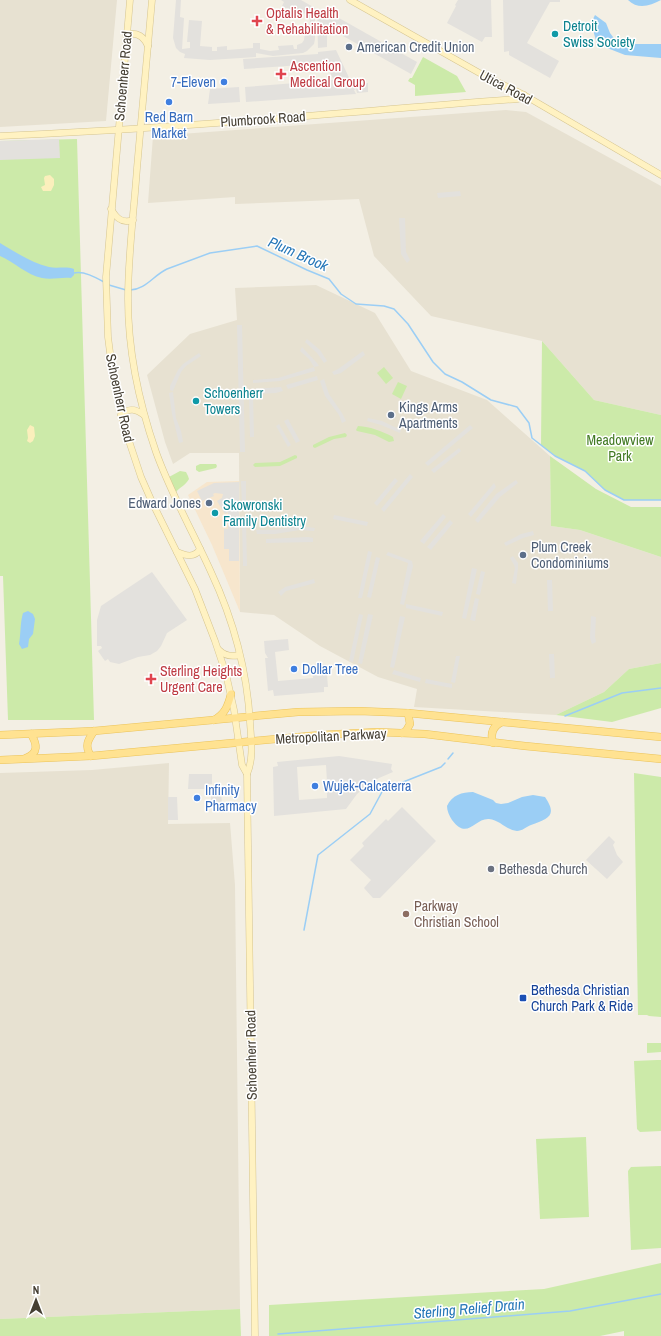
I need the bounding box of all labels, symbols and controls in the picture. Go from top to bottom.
place label: Optalis Health & Rehabilitation [266,4,348,38]
marker: Optalis Health & Rehabilitation [251,15,263,27]
place label: Detroit Swiss Society [563,17,635,51]
marker: Detroit Swiss Society [550,29,560,39]
street label: Schoenherr Road [110,30,136,122]
place label: American Credit Union [356,38,474,56]
marker: American Credit Union [344,42,354,52]
place label: Ascention Medical Group [289,57,365,91]
street label: Utica Road [476,66,536,108]
marker: Ascention Medical Group [275,68,287,80]
place label: 7-Eleven [171,73,216,91]
marker: 7-Eleven [219,77,229,87]
marker: Red Barn Market [164,97,174,107]
street label: Plumbrook Road [220,107,306,131]
place label: Red Barn Market [145,108,193,142]
water label: Plum Brook [265,231,332,276]
street label: Schoenherr Road [102,352,138,444]
place label: Schoenherr Towers [204,384,264,418]
marker: Schoenherr Towers [191,396,201,406]
place label: Kings Arms Apartments [398,398,458,432]
marker: Kings Arms Apartments [386,410,396,420]
park label: Meadowview Park [587,431,654,465]
place label: Edward Jones [128,494,201,512]
place label: Skowronski Family Dentistry [223,496,306,530]
marker: Edward Jones [204,498,214,508]
marker: Skowronski Family Dentistry [210,508,220,518]
place label: Plum Creek Condominiums [531,538,609,572]
marker: Plum Creek Condominiums [518,550,528,560]
place label: Dollar Tree [302,660,358,678]
place label: Sterling Heights Urgent Care [160,662,243,696]
marker: Dollar Tree [289,664,299,674]
marker: Sterling Heights Urgent Care [145,673,157,685]
street label: Metropolitan Parkway [275,724,387,748]
place label: Wujek-Calcaterra [323,777,412,795]
place label: Infinity Pharmacy [205,781,257,815]
marker: Wujek-Calcaterra [310,781,320,791]
marker: Infinity Pharmacy [192,793,202,803]
place label: Bethesda Church [499,860,588,878]
marker: Bethesda Church [486,864,496,874]
place label: Parkway Christian School [414,897,499,931]
marker: Parkway Christian School [401,909,411,919]
place label: Bethesda Christian Church Park & Ride [531,981,633,1015]
marker: Bethesda Christian Church Park & Ride [518,993,528,1003]
street label: Schoenherr Road [241,1010,261,1100]
north arrow [16,1280,56,1320]
text: N [33,1283,39,1297]
water label: Sterling Relief Drain [413,1293,526,1324]

